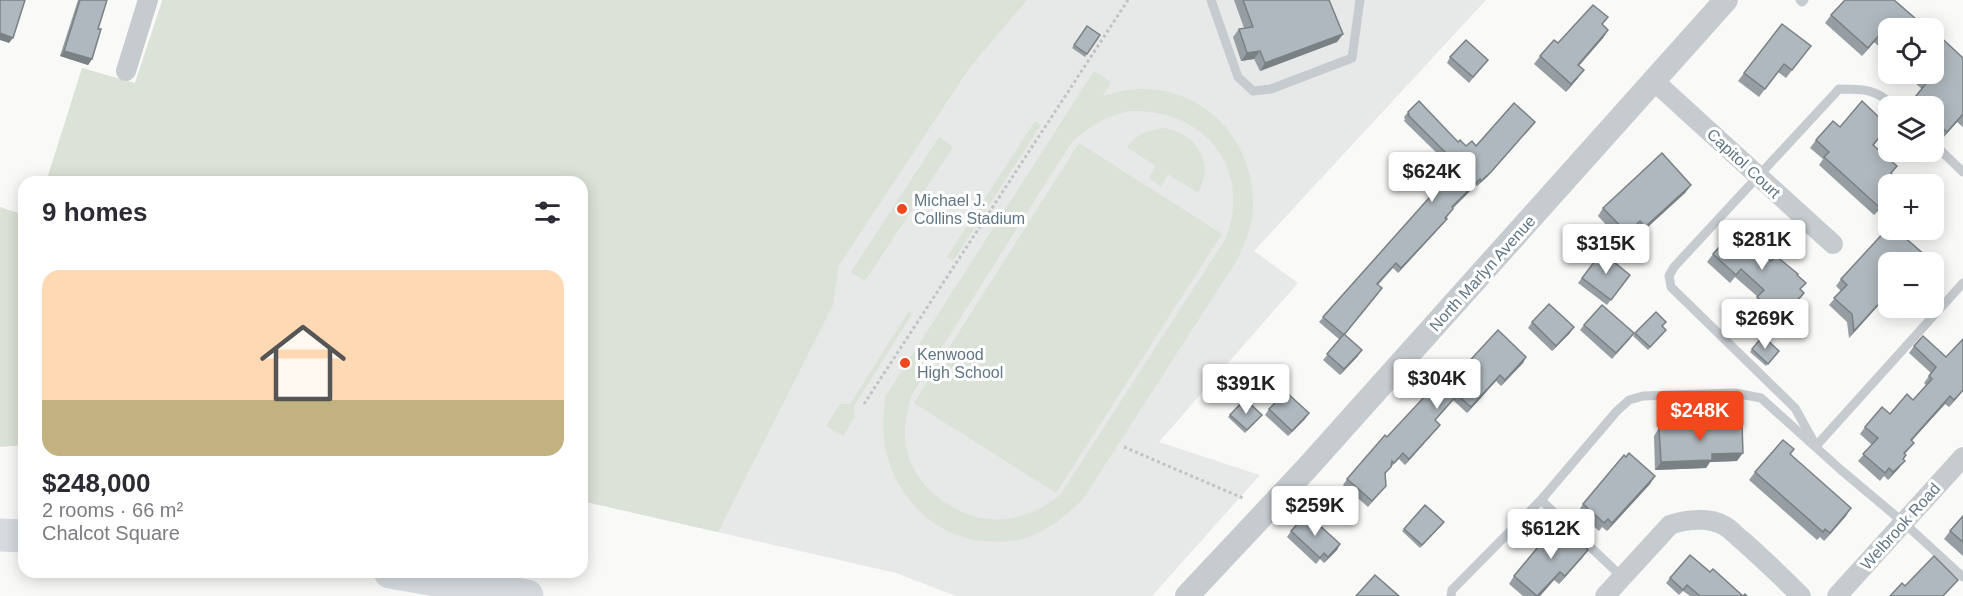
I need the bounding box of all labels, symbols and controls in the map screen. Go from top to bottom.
map controls [1878,18,1944,318]
button: locate [1878,18,1944,84]
button: layers [1878,96,1944,162]
street label: Capitol Court [1704,125,1784,202]
pin: $624K [1390,152,1474,203]
text: $624K [1403,160,1461,182]
button: + [1878,174,1944,240]
place label: Michael J. Collins Stadium [914,192,1025,227]
icon: filters [531,196,564,229]
text: 9 homes [42,197,148,227]
marker: Michael J. Collins Stadium [895,202,909,216]
street label: North Marlyn Avenue [1426,212,1539,334]
pin: $281K [1720,220,1804,271]
pin: $315K [1564,224,1648,275]
text: $281K [1733,228,1791,250]
text: $315K [1577,232,1635,254]
button: − [1878,252,1944,318]
pin: $269K [1723,299,1807,350]
text: $269K [1736,307,1794,329]
icon: home [249,309,357,417]
place label: Kenwood High School [917,346,1003,381]
marker: Kenwood High School [898,356,912,370]
pin: $304K [1395,359,1479,410]
pin: $391K [1204,364,1288,415]
text: $304K [1408,367,1466,389]
text: $391K [1217,372,1275,394]
pin: $248K [1658,391,1742,442]
text: $248K [1671,399,1729,421]
text: $248,000 [42,468,150,498]
street label: Welbrook Road [1857,480,1943,573]
pin: $259K [1273,486,1357,537]
text: $259K [1286,494,1344,516]
text: 2 rooms · 66 m² [42,499,183,521]
pin: $612K [1509,509,1593,560]
text: $612K [1522,517,1580,539]
text: Chalcot Square [42,522,180,544]

